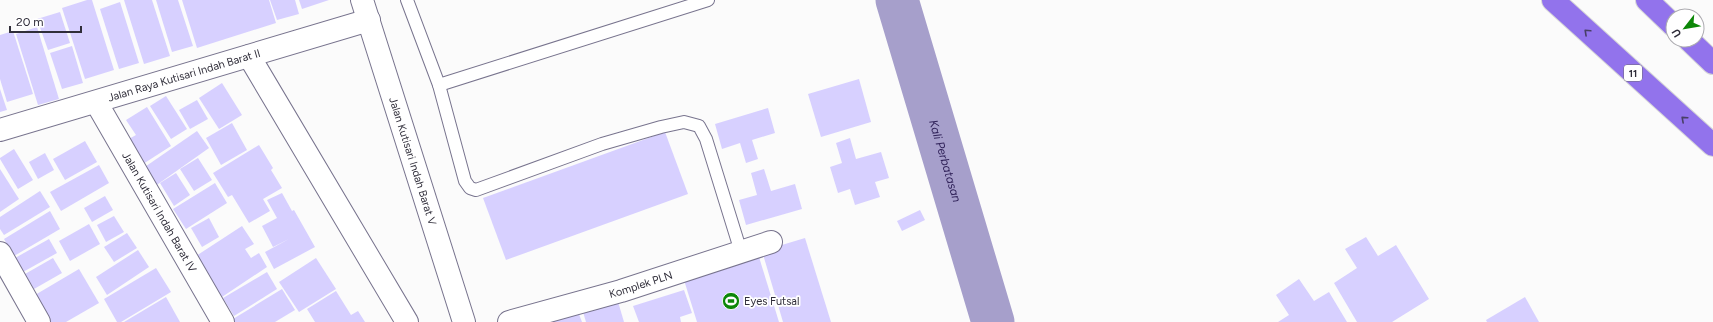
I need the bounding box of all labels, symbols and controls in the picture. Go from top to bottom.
scale bar [10,8,81,34]
north arrow [1665,8,1705,48]
text: 20 m [16,15,44,29]
text: U [1669,26,1684,40]
one-way arrow [1584,29,1592,37]
street label: Jalan Raya Kutisari Indah Barat II [106,47,262,105]
road number: 11 [1624,65,1642,81]
street label: Jalan Kutisari Indah Barat V [386,96,439,227]
one-way arrow [1681,116,1689,123]
water label: Kali Perbatasan [926,118,964,204]
street label: Jalan Kutisari Indah Barat IV [119,150,199,275]
street label: Komplek PLN [608,269,674,301]
sports icon: Eyes Futsal [721,291,741,311]
place label: Eyes Futsal [744,295,799,308]

